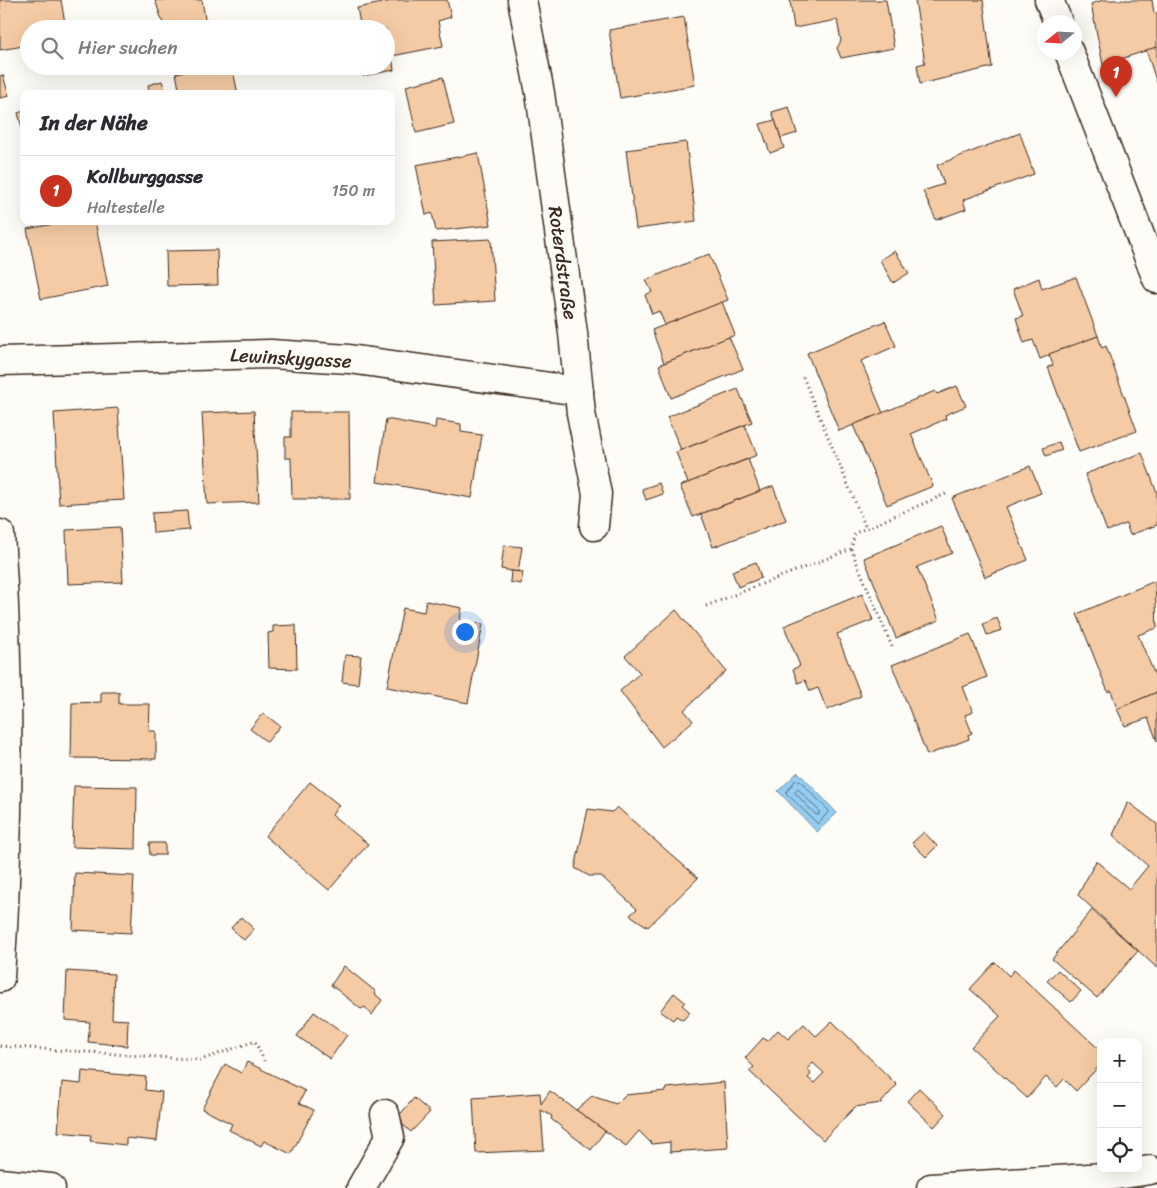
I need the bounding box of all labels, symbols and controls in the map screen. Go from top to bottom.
north arrow [1037,15,1082,60]
search box [20,20,395,75]
text: Hier suchen [78,31,178,64]
icon: search [38,34,66,62]
pin: 1 [1100,56,1132,97]
text: In der Nähe [40,104,148,142]
text: Kollburggasse [87,160,203,193]
text: 1 [53,176,59,205]
text: 150 m [332,176,375,205]
text: Haltestelle [87,193,165,222]
street label: Roterdstraße [539,204,587,322]
street label: Lewinskygasse [230,338,353,378]
your location [452,619,478,645]
map controls [1097,1038,1142,1173]
button: + [1097,1038,1142,1083]
button: − [1097,1083,1142,1128]
button: locate [1097,1128,1142,1173]

